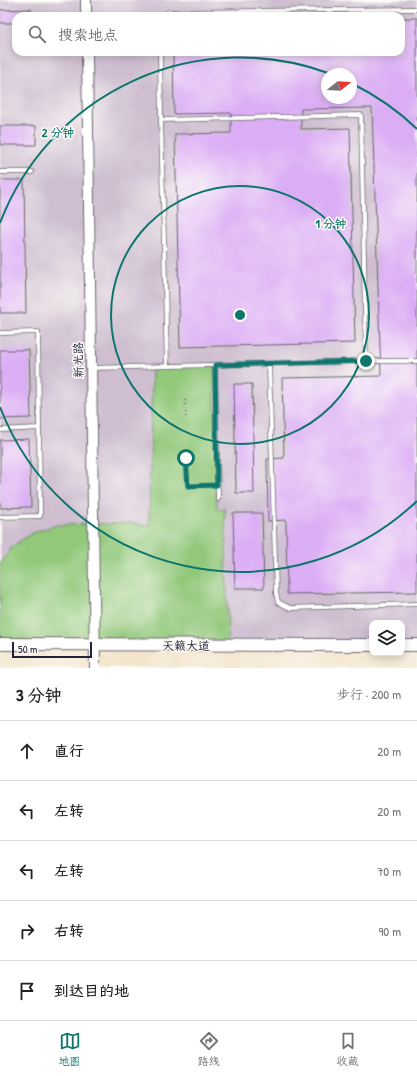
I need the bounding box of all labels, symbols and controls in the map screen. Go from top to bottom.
search box [12,12,405,56]
icon: search [26,23,48,45]
text: 搜索地点 [58,24,118,45]
north arrow [321,68,357,104]
text: 2 分钟 [42,124,74,141]
text: 1 分钟 [315,215,347,232]
centre of rings [233,308,247,322]
street label: 新光路 [69,342,87,378]
route end [357,352,375,370]
route start [177,449,195,467]
map controls [369,620,405,656]
button: layers [369,620,405,656]
street label: 天籁大道 [162,637,210,654]
scale bar [12,640,92,659]
text: 50 m [18,642,38,656]
text: 3 分钟 [16,683,62,706]
text: 步行 · 200 m [337,685,401,703]
icon: ahead [16,740,38,762]
text: 直行 [54,740,84,761]
text: 20 m [377,742,401,760]
icon: left [16,800,38,822]
text: 左转 [54,800,84,821]
text: 20 m [377,802,401,820]
icon: left [16,860,38,882]
text: 左转 [54,860,84,881]
text: 70 m [377,862,401,880]
icon: right [16,920,38,942]
text: 右转 [54,920,84,941]
text: 90 m [379,922,401,940]
icon: arrive [16,980,38,1002]
text: 到达目的地 [54,980,129,1001]
tab: 地图 [59,1030,81,1068]
tab: 路线 [198,1030,220,1068]
tab: 收藏 [337,1030,359,1068]

